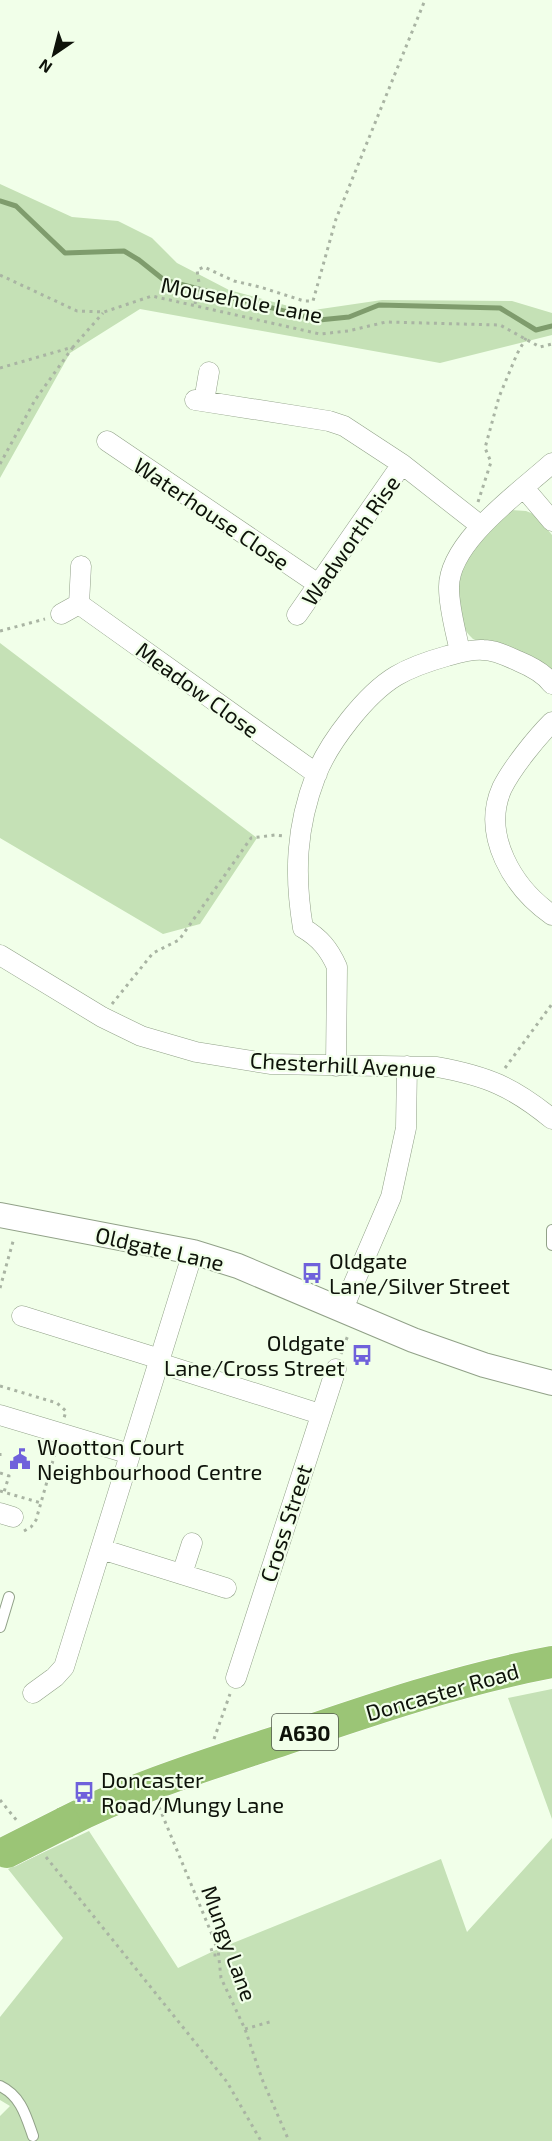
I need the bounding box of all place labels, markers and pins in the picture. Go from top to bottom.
place label: Oldgate Lane/Silver Street [329,1247,510,1298]
bus stop icon: Oldgate Lane/Silver Street [300,1261,324,1285]
place label: Oldgate Lane/Cross Street [164,1329,345,1380]
bus stop icon: Oldgate Lane/Cross Street [350,1343,374,1367]
place label: Wootton Court Neighbourhood Centre [37,1433,262,1484]
public building icon: Wootton Court Neighbourhood Centre [8,1447,32,1471]
place label: Doncaster Road/Mungy Lane [101,1766,284,1817]
bus stop icon: Doncaster Road/Mungy Lane [72,1780,96,1804]

